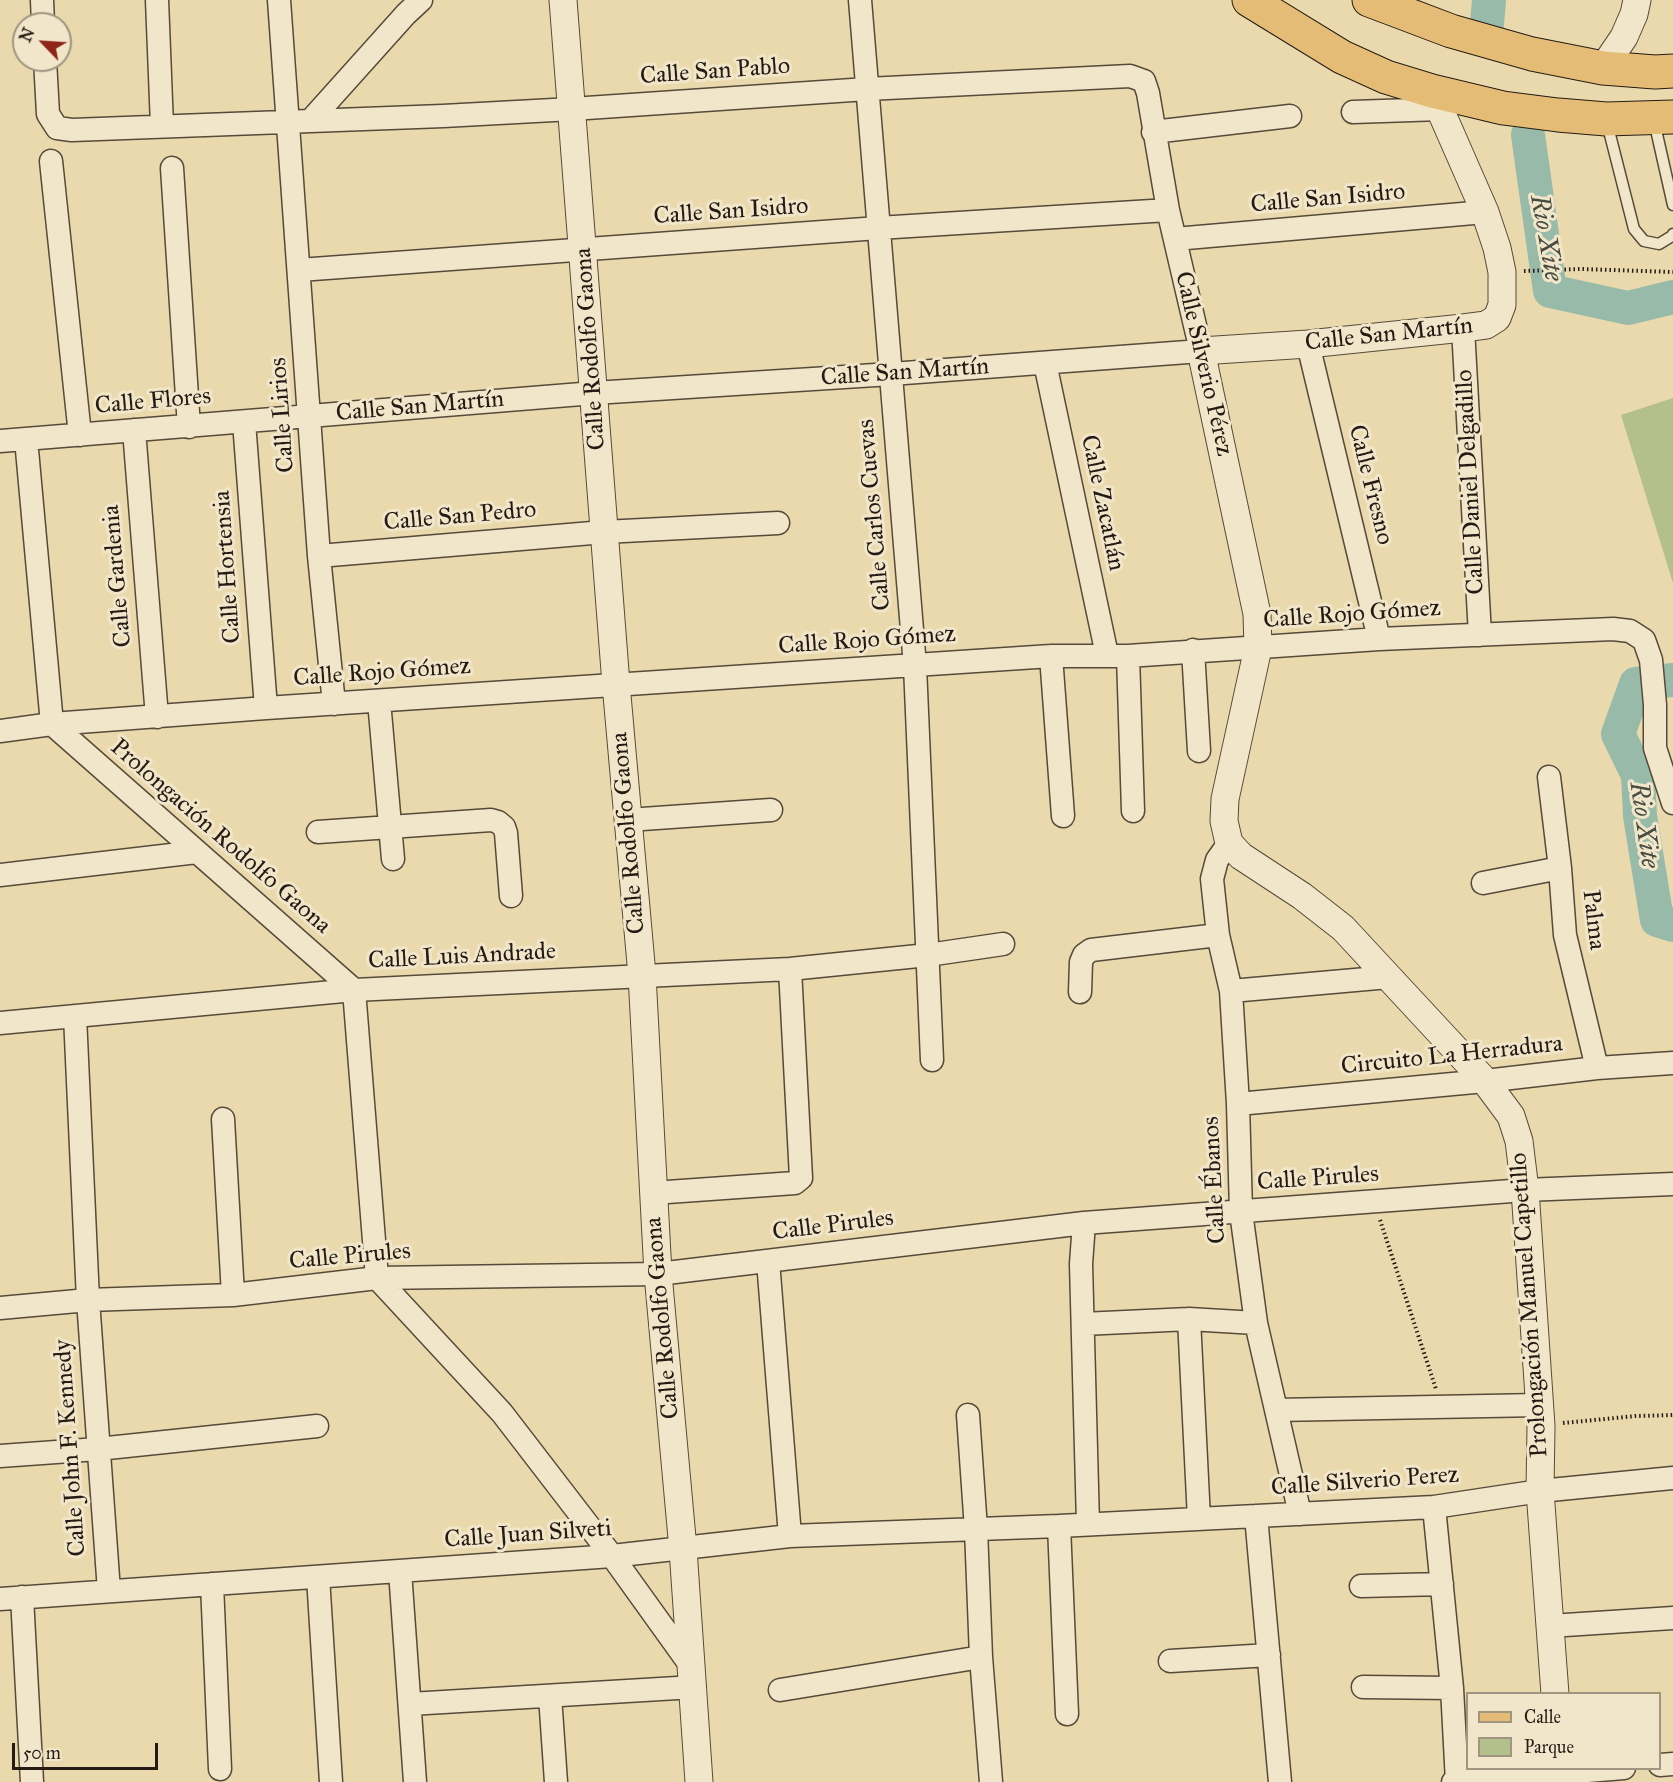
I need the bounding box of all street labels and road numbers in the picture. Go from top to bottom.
street label: Calle San Pablo [639,52,791,92]
street label: Calle San Isidro [1249,178,1407,220]
street label: Calle San Isidro [653,192,809,232]
street label: Calle Rodolfo Gaona [570,247,612,451]
street label: Calle Silverio Pérez [1168,269,1238,459]
street label: Calle San Martín [1304,312,1474,358]
street label: Calle San Martín [820,353,990,393]
street label: Calle Lirios [265,356,301,474]
street label: Calle Daniel Delgadillo [1451,369,1491,595]
street label: Calle Flores [94,383,212,421]
street label: Calle San Martín [335,385,505,429]
street label: Calle Carlos Cuevas [852,418,898,612]
street label: Calle Fresno [1341,422,1399,548]
street label: Calle Zacatlán [1074,432,1130,574]
street label: Calle Hortensia [208,490,248,644]
street label: Calle San Pedro [383,496,537,538]
street label: Calle Gardenia [97,504,139,648]
street label: Calle Rojo Gómez [1262,594,1442,636]
street label: Calle Rojo Gómez [777,620,957,662]
street label: Calle Rojo Gómez [292,652,472,694]
street label: Calle Rodolfo Gaona [606,731,652,935]
street label: Prolongación Rodolfo Gaona [104,733,336,941]
street label: Palma [1575,888,1611,952]
street label: Calle Luis Andrade [367,938,557,976]
street label: Circuito La Herradura [1340,1030,1564,1082]
street label: Calle Ébanos [1197,1116,1233,1244]
street label: Prolongación Manuel Capetillo [1505,1152,1555,1458]
street label: Calle Pirules [1256,1160,1380,1198]
street label: Calle Pirules [771,1204,895,1248]
street label: Calle Rodolfo Gaona [640,1216,686,1420]
street label: Calle Pirules [288,1237,412,1277]
street label: Calle John F. Kennedy [49,1338,93,1558]
street label: Calle Silverio Perez [1270,1461,1460,1503]
street label: Calle Juan Silveti [443,1515,613,1555]

